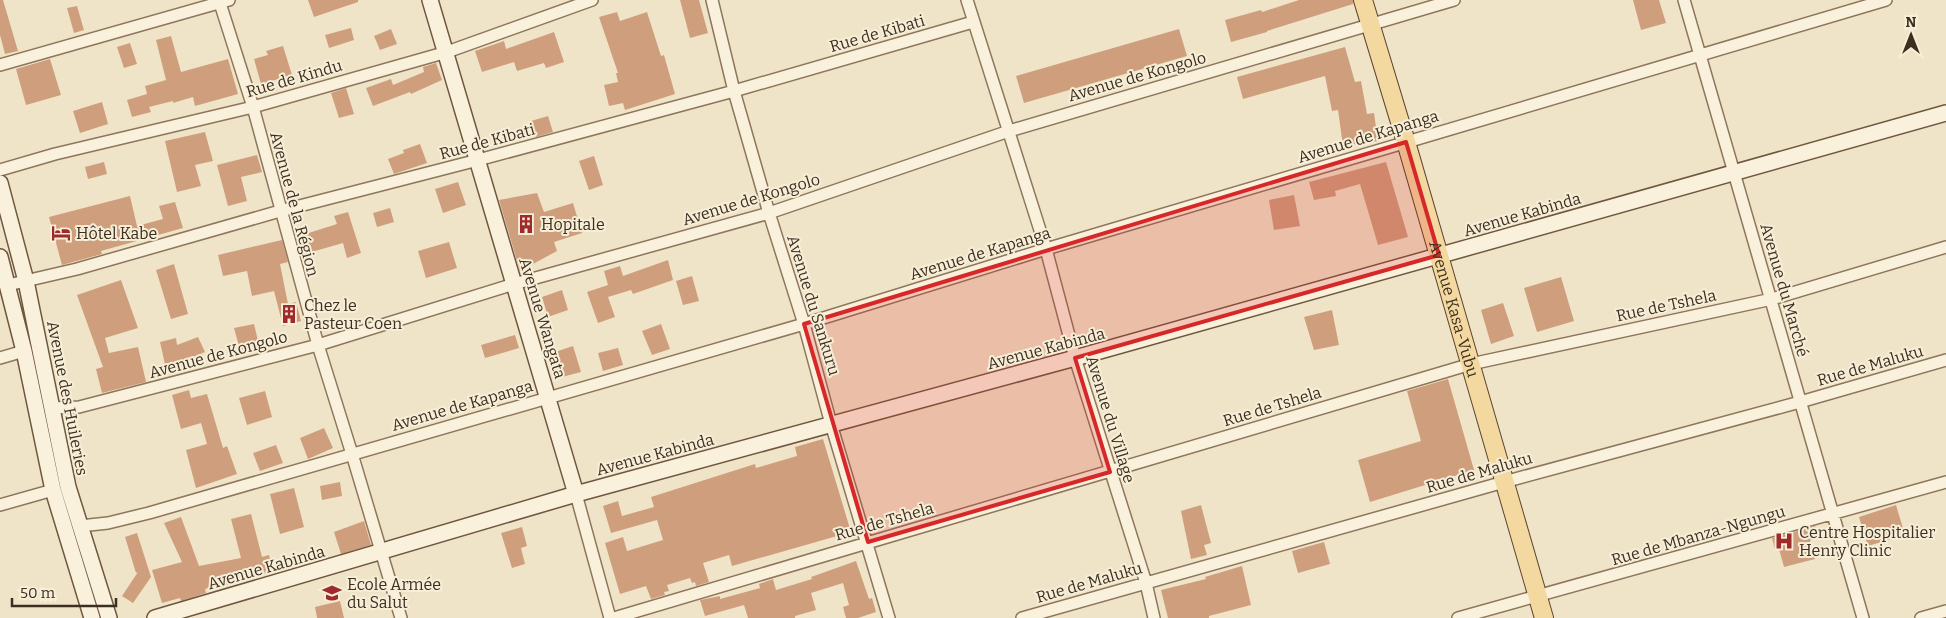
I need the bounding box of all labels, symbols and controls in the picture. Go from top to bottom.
north arrow [1886,10,1936,60]
street label: Rue de Kibati [827,11,927,56]
text: N [1906,14,1917,31]
street label: Avenue de Kongolo [1066,48,1208,105]
street label: Rue de Kindu [244,56,344,101]
street label: Avenue de Kapanga [1295,106,1441,167]
street label: Rue de Kibati [437,120,537,163]
street label: Avenue de la Région [266,130,323,279]
street label: Avenue de Kongolo [680,170,822,229]
street label: Avenue Kabinda [1461,189,1583,240]
building icon: Hopitale [515,213,537,235]
place label: Hopitale [541,215,605,234]
street label: Avenue du Marché [1756,221,1813,359]
hotel icon: Hôtel Kabe [50,222,72,244]
street label: Avenue de Kapanga [907,223,1053,284]
place label: Hôtel Kabe [76,224,157,243]
street label: Avenue du Sankuru [783,233,844,378]
street label: Avenue Kasa-Vubu [1425,239,1483,379]
street label: Avenue Wangata [515,255,570,381]
street label: Rue de Tshela [1614,286,1718,325]
place label: Chez le Pasteur Coen [304,296,402,333]
building icon: Chez le Pasteur Coen [278,303,300,325]
street label: Avenue des Huileries [43,319,92,477]
street label: Avenue Kabinda [985,324,1107,373]
street label: Avenue de Kongolo [147,327,289,382]
street label: Rue de Maluku [1815,341,1926,390]
street label: Avenue du Village [1082,353,1139,485]
street label: Avenue de Kapanga [389,376,535,435]
street label: Rue de Tshela [1221,382,1324,430]
street label: Avenue Kabinda [594,430,716,479]
street label: Rue de Maluku [1424,448,1535,497]
street label: Rue de Tshela [833,498,936,545]
street label: Rue de Mbanza-Ngungu [1609,502,1787,569]
place label: Centre Hospitalier Henry Clinic [1799,523,1935,560]
hospital icon: Centre Hospitalier Henry Clinic [1773,530,1795,552]
street label: Avenue Kabinda [205,542,327,593]
street label: Rue de Maluku [1034,558,1145,607]
place label: Ecole Armée du Salut [347,575,441,612]
scale bar [12,576,116,608]
school or university icon: Ecole Armée du Salut [321,582,343,604]
text: 50 m [20,584,56,602]

